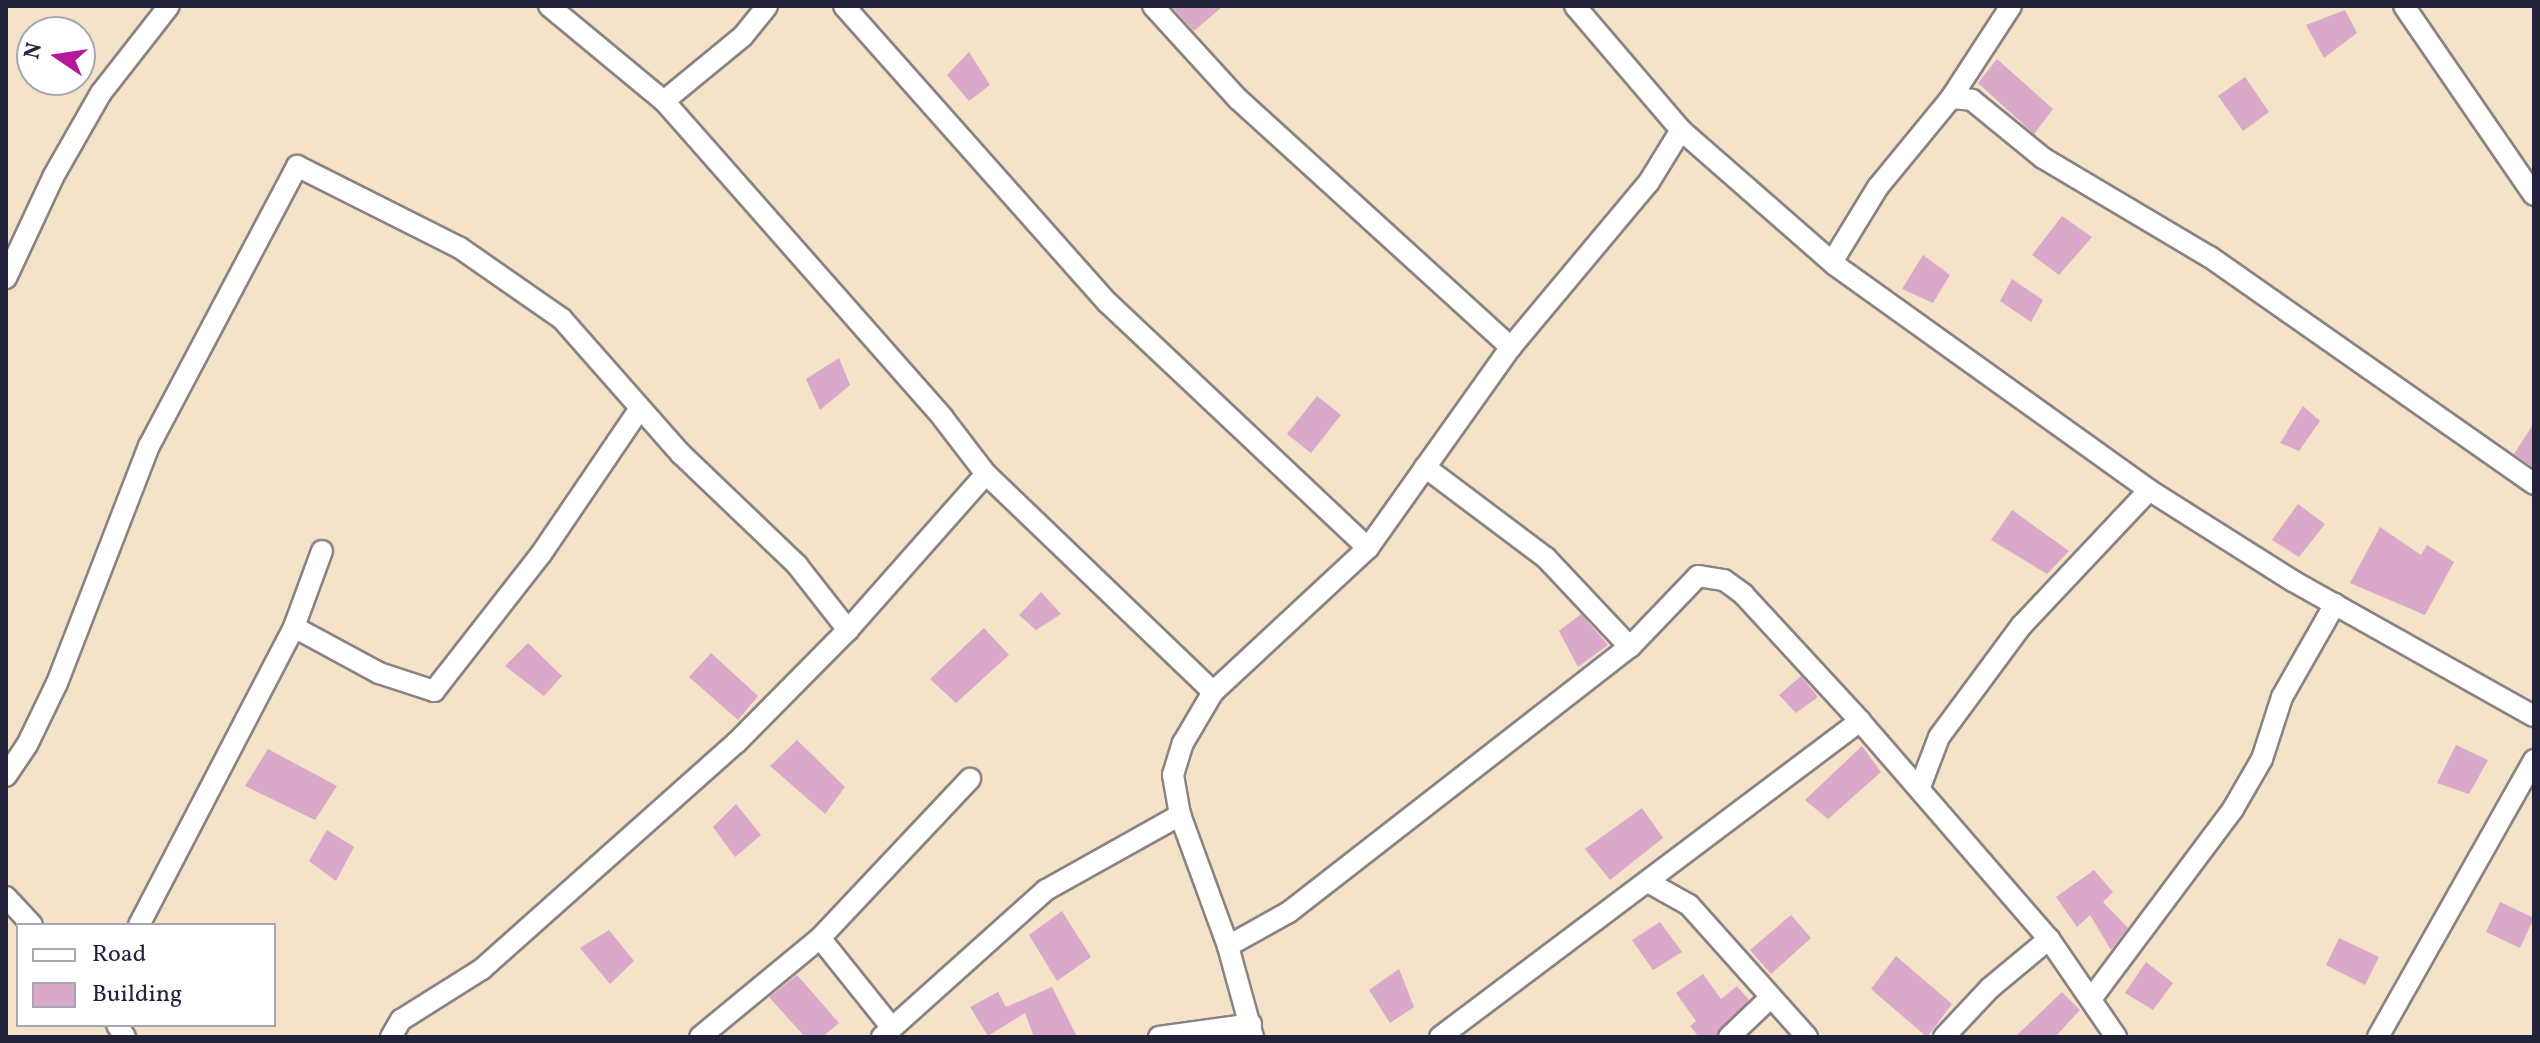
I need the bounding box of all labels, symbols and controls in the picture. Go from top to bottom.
north arrow [16,16,96,96]
text: N [17,40,51,62]
legend [16,923,276,1027]
text: Road [92,938,146,972]
text: Building [92,978,182,1012]

